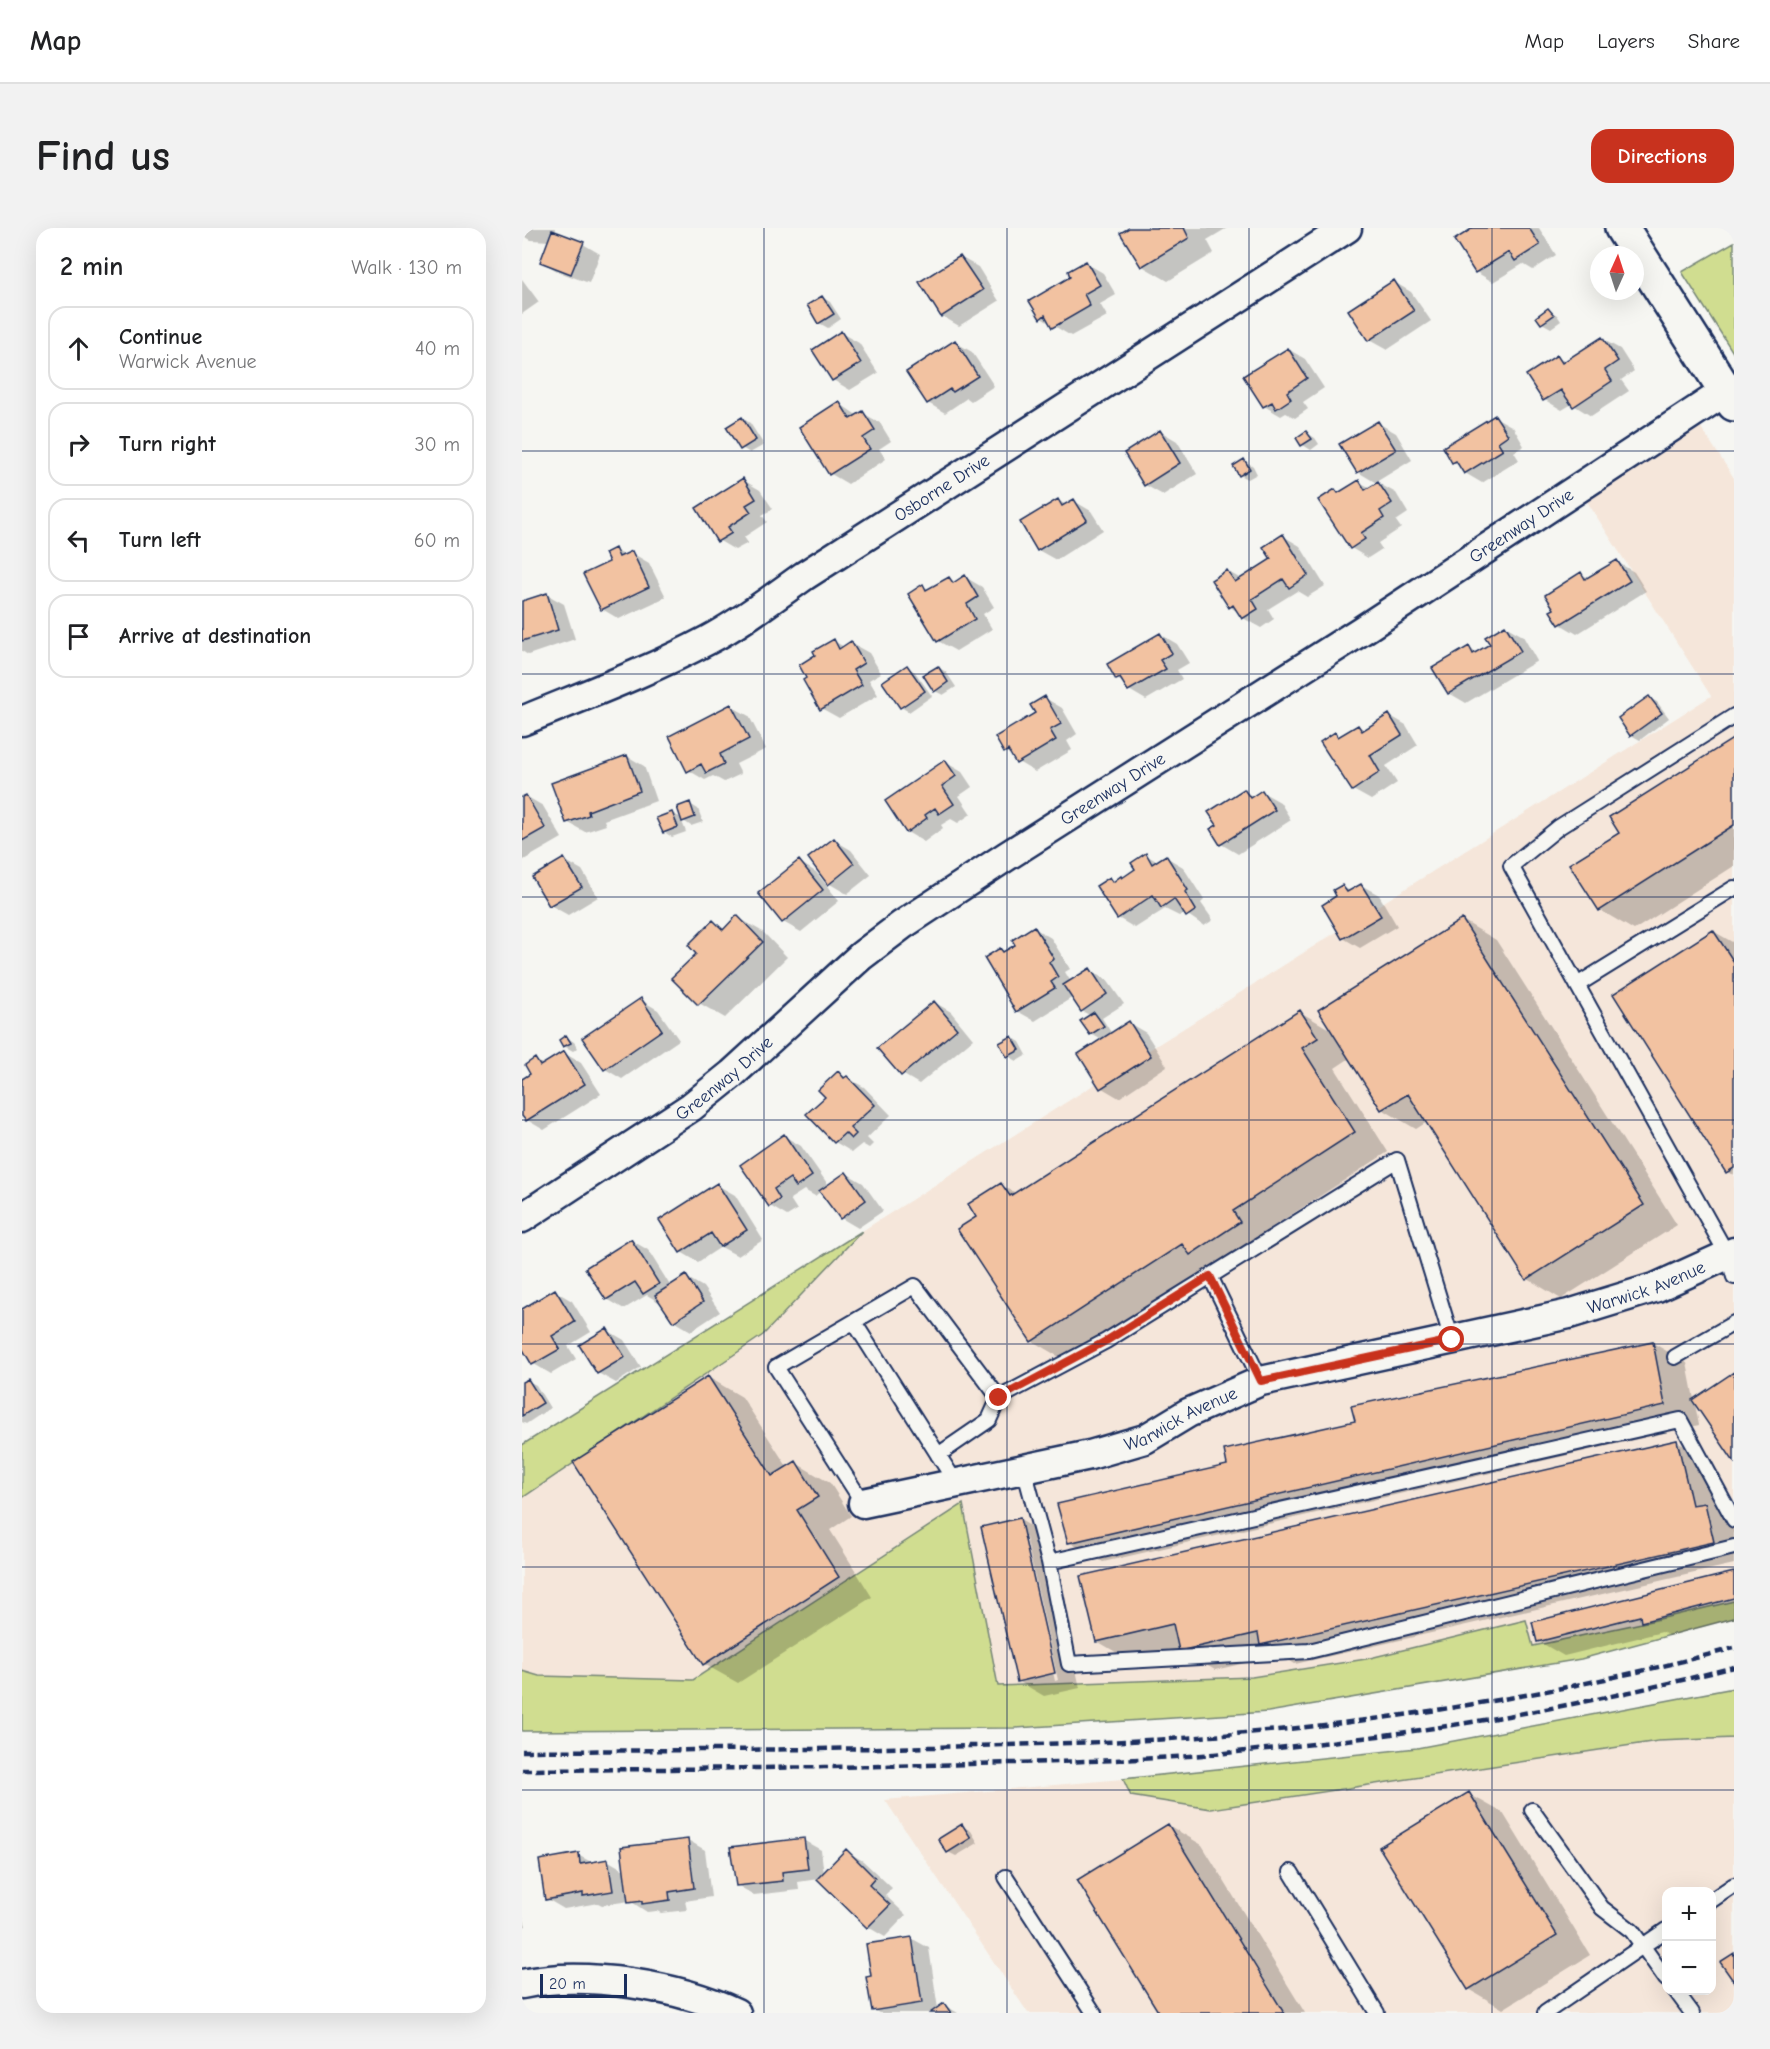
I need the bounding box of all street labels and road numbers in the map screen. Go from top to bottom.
street label: Osborne Drive [890,449,993,526]
street label: Greenway Drive [1465,484,1577,567]
street label: Greenway Drive [1056,748,1169,830]
street label: Greenway Drive [672,1032,777,1125]
street label: Warwick Avenue [1585,1256,1708,1318]
street label: Warwick Avenue [1122,1382,1240,1455]

